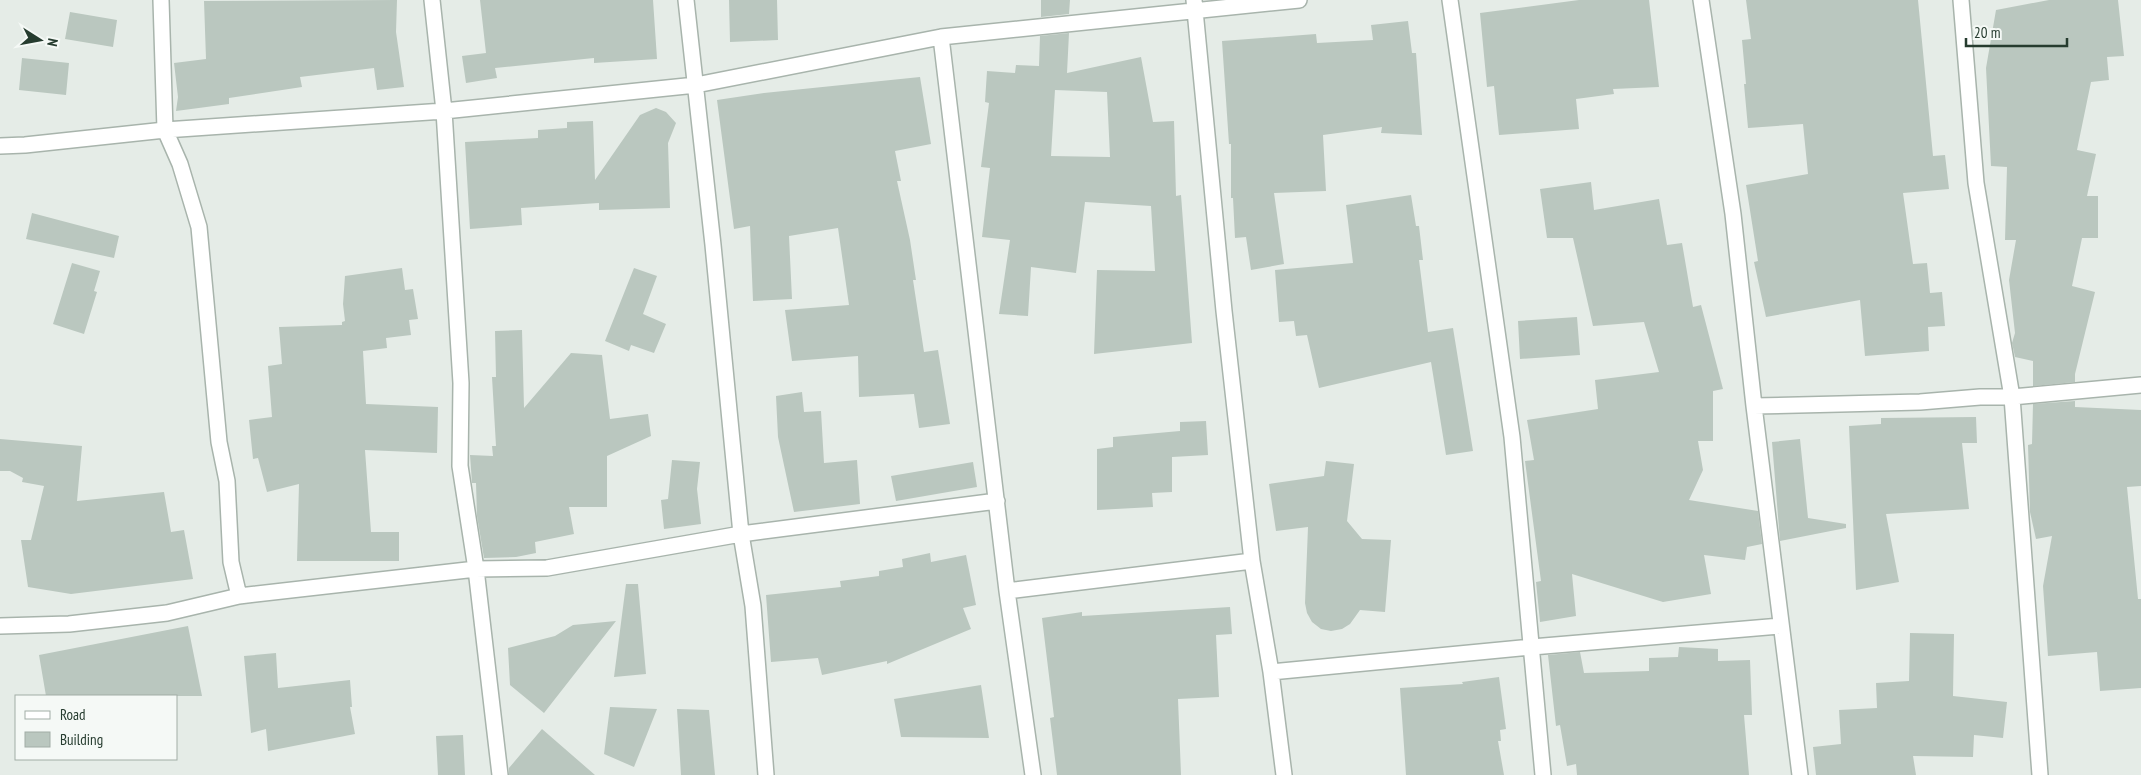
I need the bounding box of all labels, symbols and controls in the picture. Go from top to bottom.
north arrow [15,15,65,65]
scale bar [1966,15,2067,47]
text: 20 m [1974,23,2000,42]
text: N [43,37,62,48]
legend [15,695,178,760]
text: Road [60,705,86,724]
text: Building [60,730,103,749]

